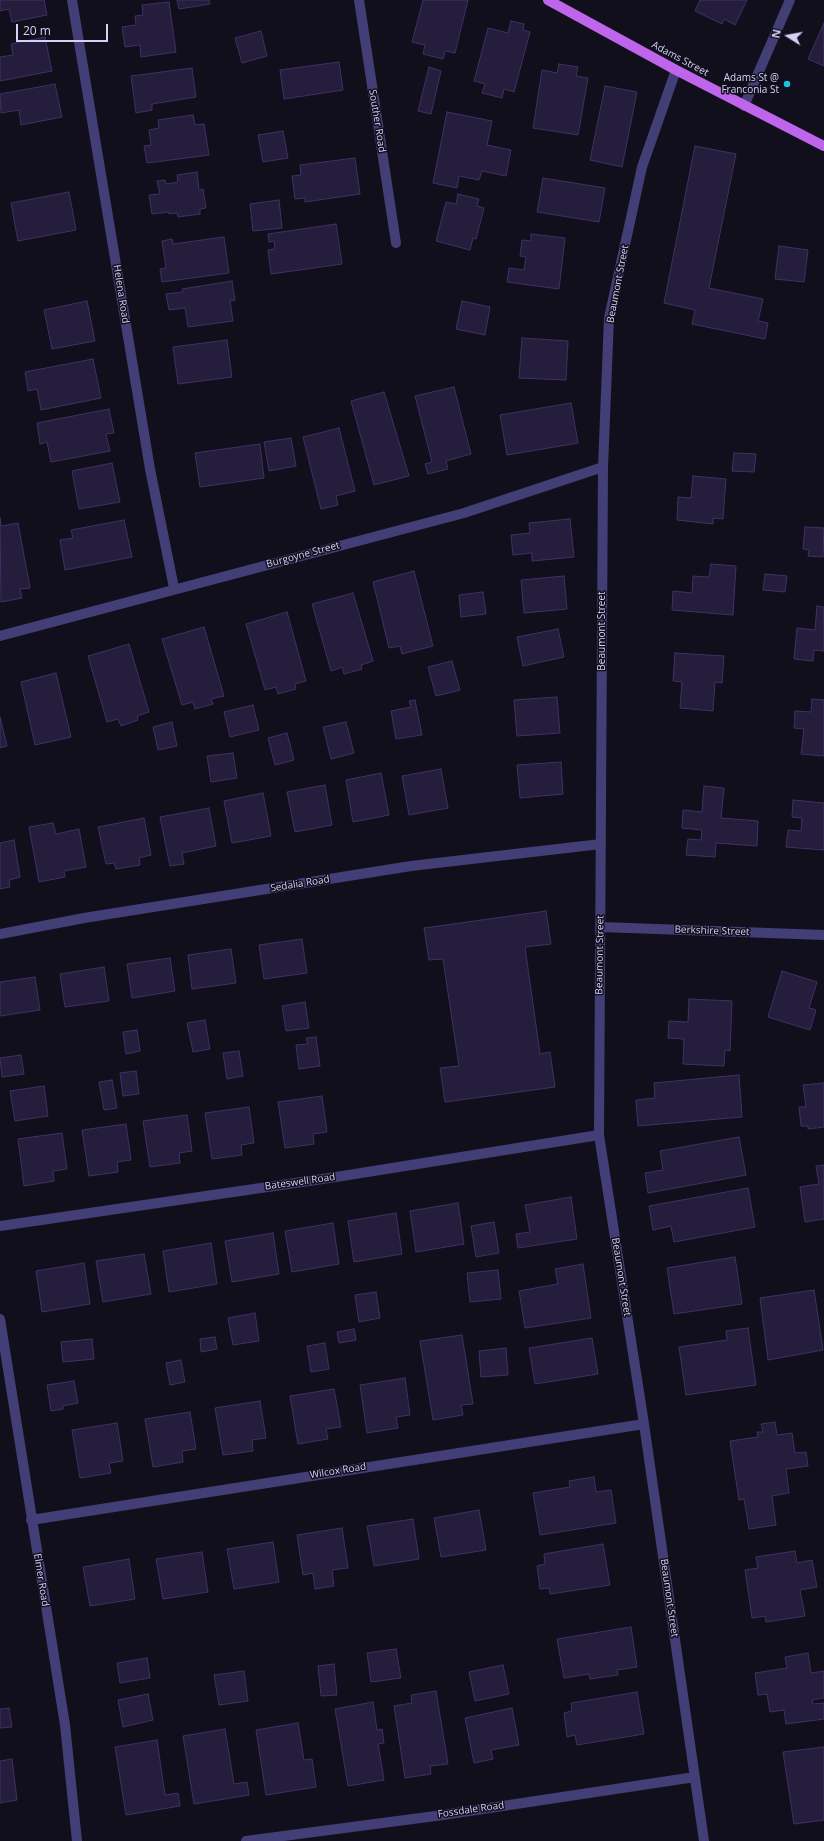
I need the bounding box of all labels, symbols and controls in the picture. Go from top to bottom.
scale bar [18,16,110,42]
north arrow [768,16,808,56]
text: 20 m [23,22,51,39]
text: N [768,28,784,39]
street label: Adams Street [650,39,710,79]
place label: Adams St @ Franconia St [721,72,779,96]
marker: Adams St @ Franconia St [782,79,792,89]
street label: Souther Road [366,89,388,153]
street label: Beaumont Street [605,244,631,324]
street label: Helena Road [110,264,132,324]
street label: Burgoyne Street [265,539,341,571]
street label: Beaumont Street [596,591,608,671]
street label: Sedalia Road [270,873,330,895]
street label: Beaumont Street [593,915,607,995]
street label: Berkshire Street [674,924,750,938]
street label: Bateswell Road [264,1171,336,1193]
street label: Beaumont Street [609,1237,633,1317]
street label: Wilcox Road [309,1461,367,1481]
street label: Elmer Road [31,1553,51,1607]
street label: Beaumont Street [658,1558,680,1638]
street label: Fossdale Road [437,1799,505,1821]

